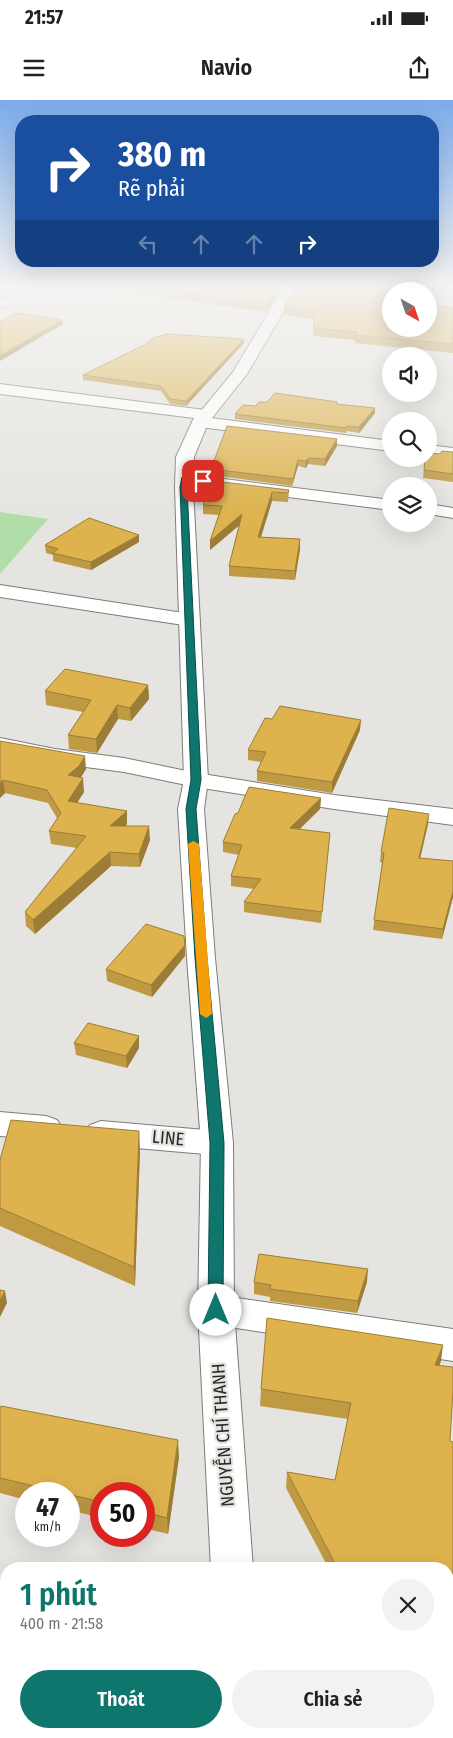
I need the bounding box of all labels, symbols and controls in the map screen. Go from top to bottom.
text: 21:57 [25,6,63,29]
icon: menu [20,54,48,82]
text: Navio [201,54,252,81]
icon: share [405,54,433,82]
text: 380 m [118,133,206,175]
icon: right [35,135,100,200]
text: Rẽ phải [118,175,185,202]
icon: left [134,230,162,258]
icon: ahead [187,230,215,258]
icon: ahead [240,230,268,258]
icon: right [293,230,321,258]
north arrow [382,282,438,338]
map controls [382,282,437,532]
button: sound [382,347,437,402]
button: search [382,412,437,467]
pin [182,460,224,502]
icon: arrive [189,467,217,495]
button: layers [382,477,437,532]
street label: LINE [151,1126,185,1150]
position arrow [189,1283,241,1335]
street label: NGUYỄN CHÍ THANH [205,1362,239,1508]
speed limit sign: 50 [90,1482,155,1547]
text: 47 [36,1493,59,1523]
text: km/h [34,1520,61,1534]
text: 1 phút [20,1577,97,1613]
button: close [382,1579,434,1631]
text: 400 m · 21:58 [20,1614,103,1633]
button: Thoát [20,1670,222,1728]
button: Chia sẻ [232,1670,434,1728]

